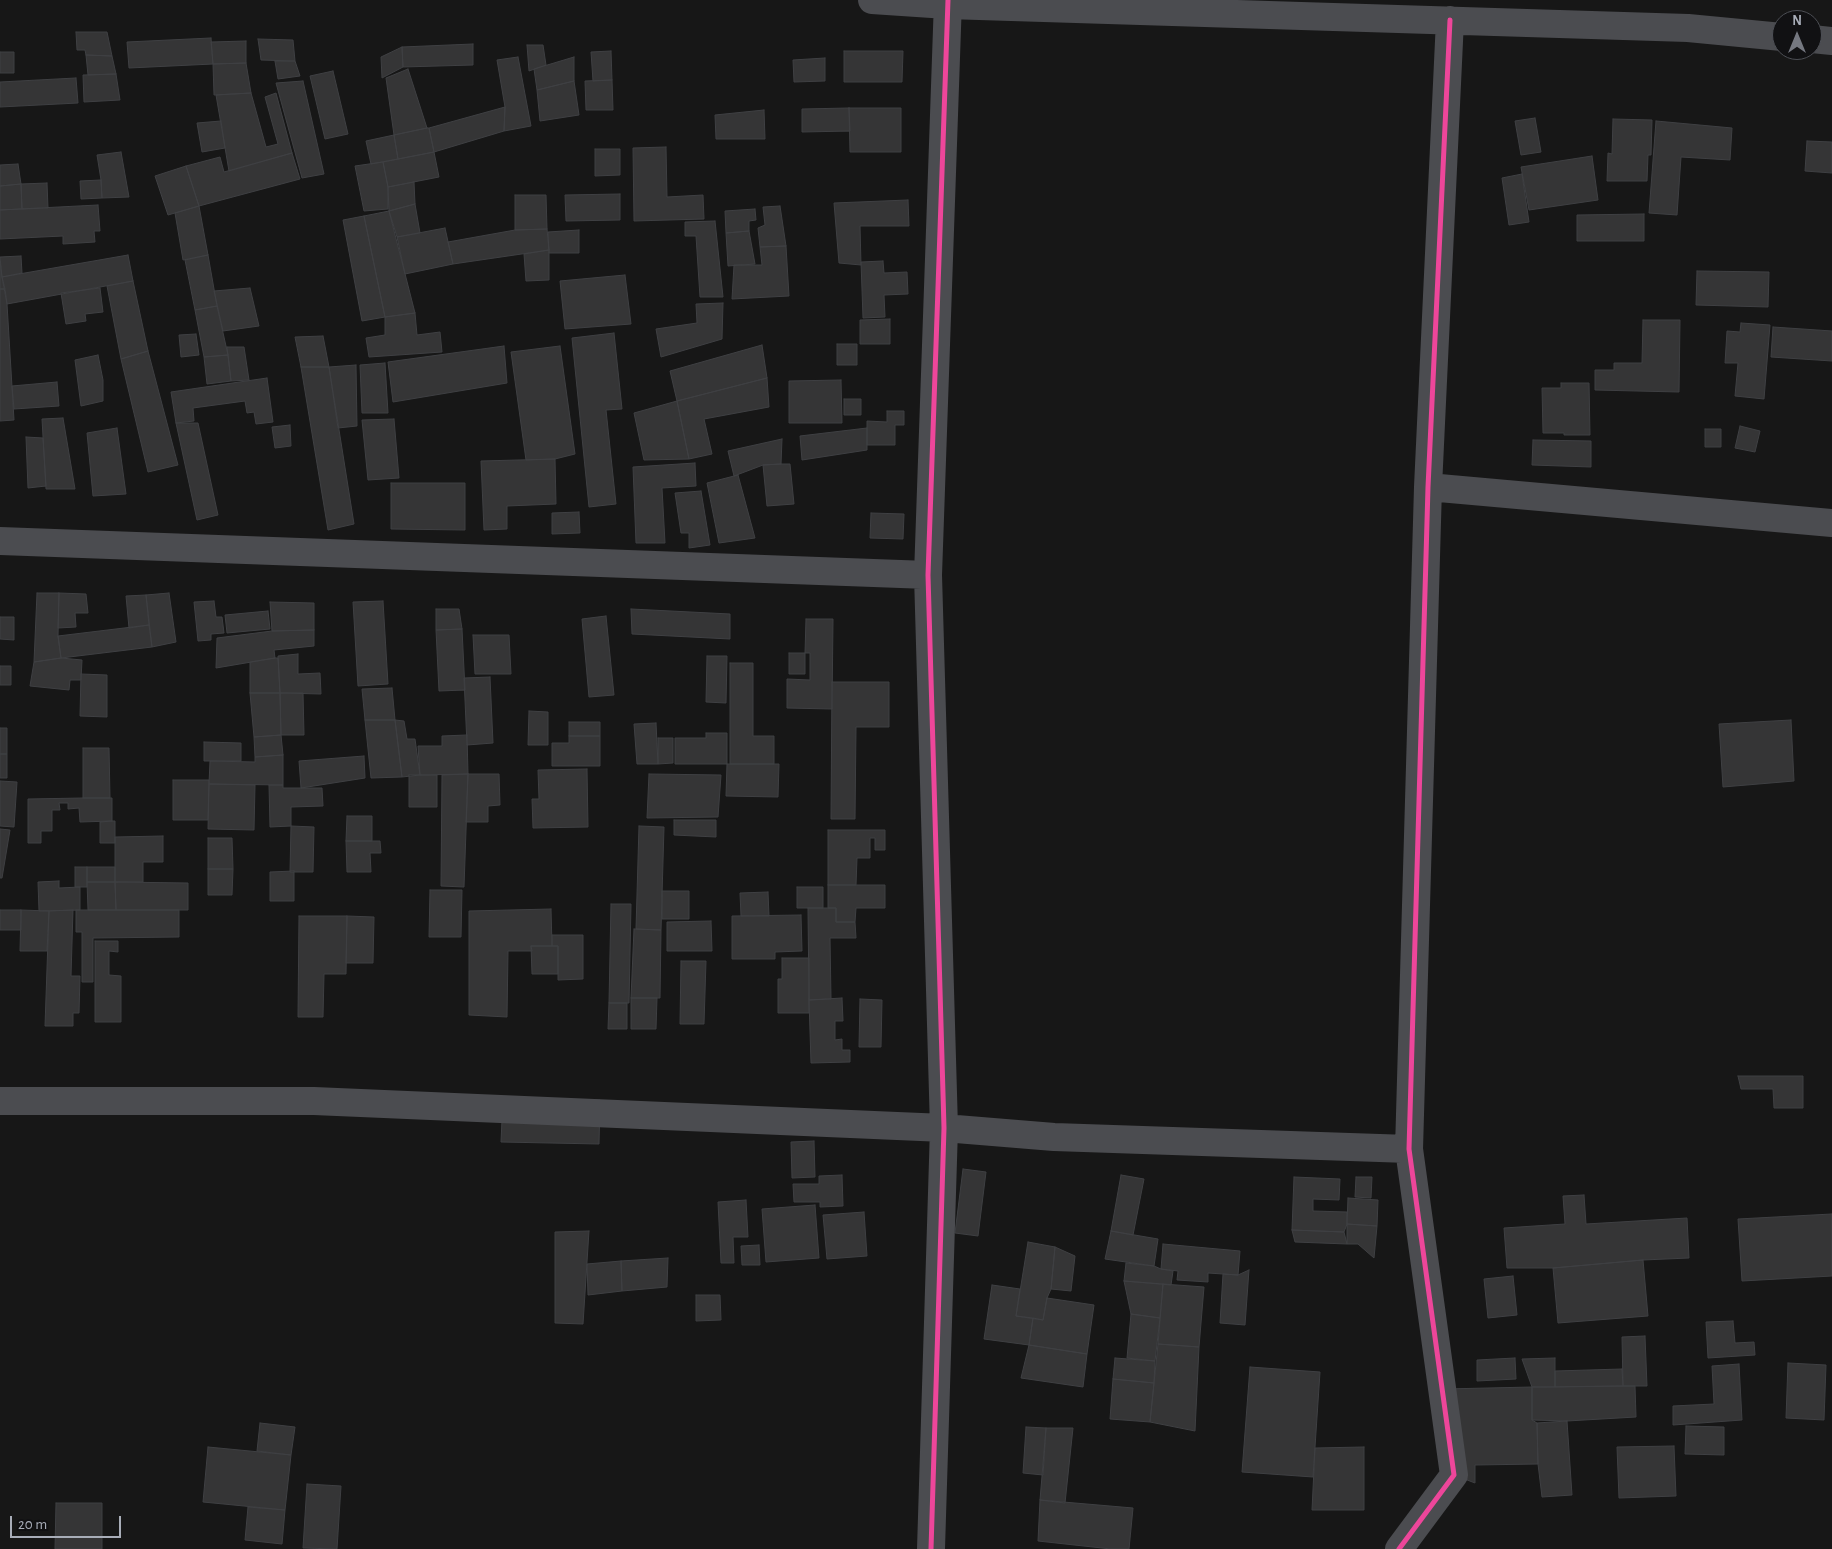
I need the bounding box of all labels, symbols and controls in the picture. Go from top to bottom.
north arrow [1772,10,1822,60]
text: N [1792,14,1802,28]
scale bar [12,1506,124,1538]
text: 20 m [18,1517,47,1532]

